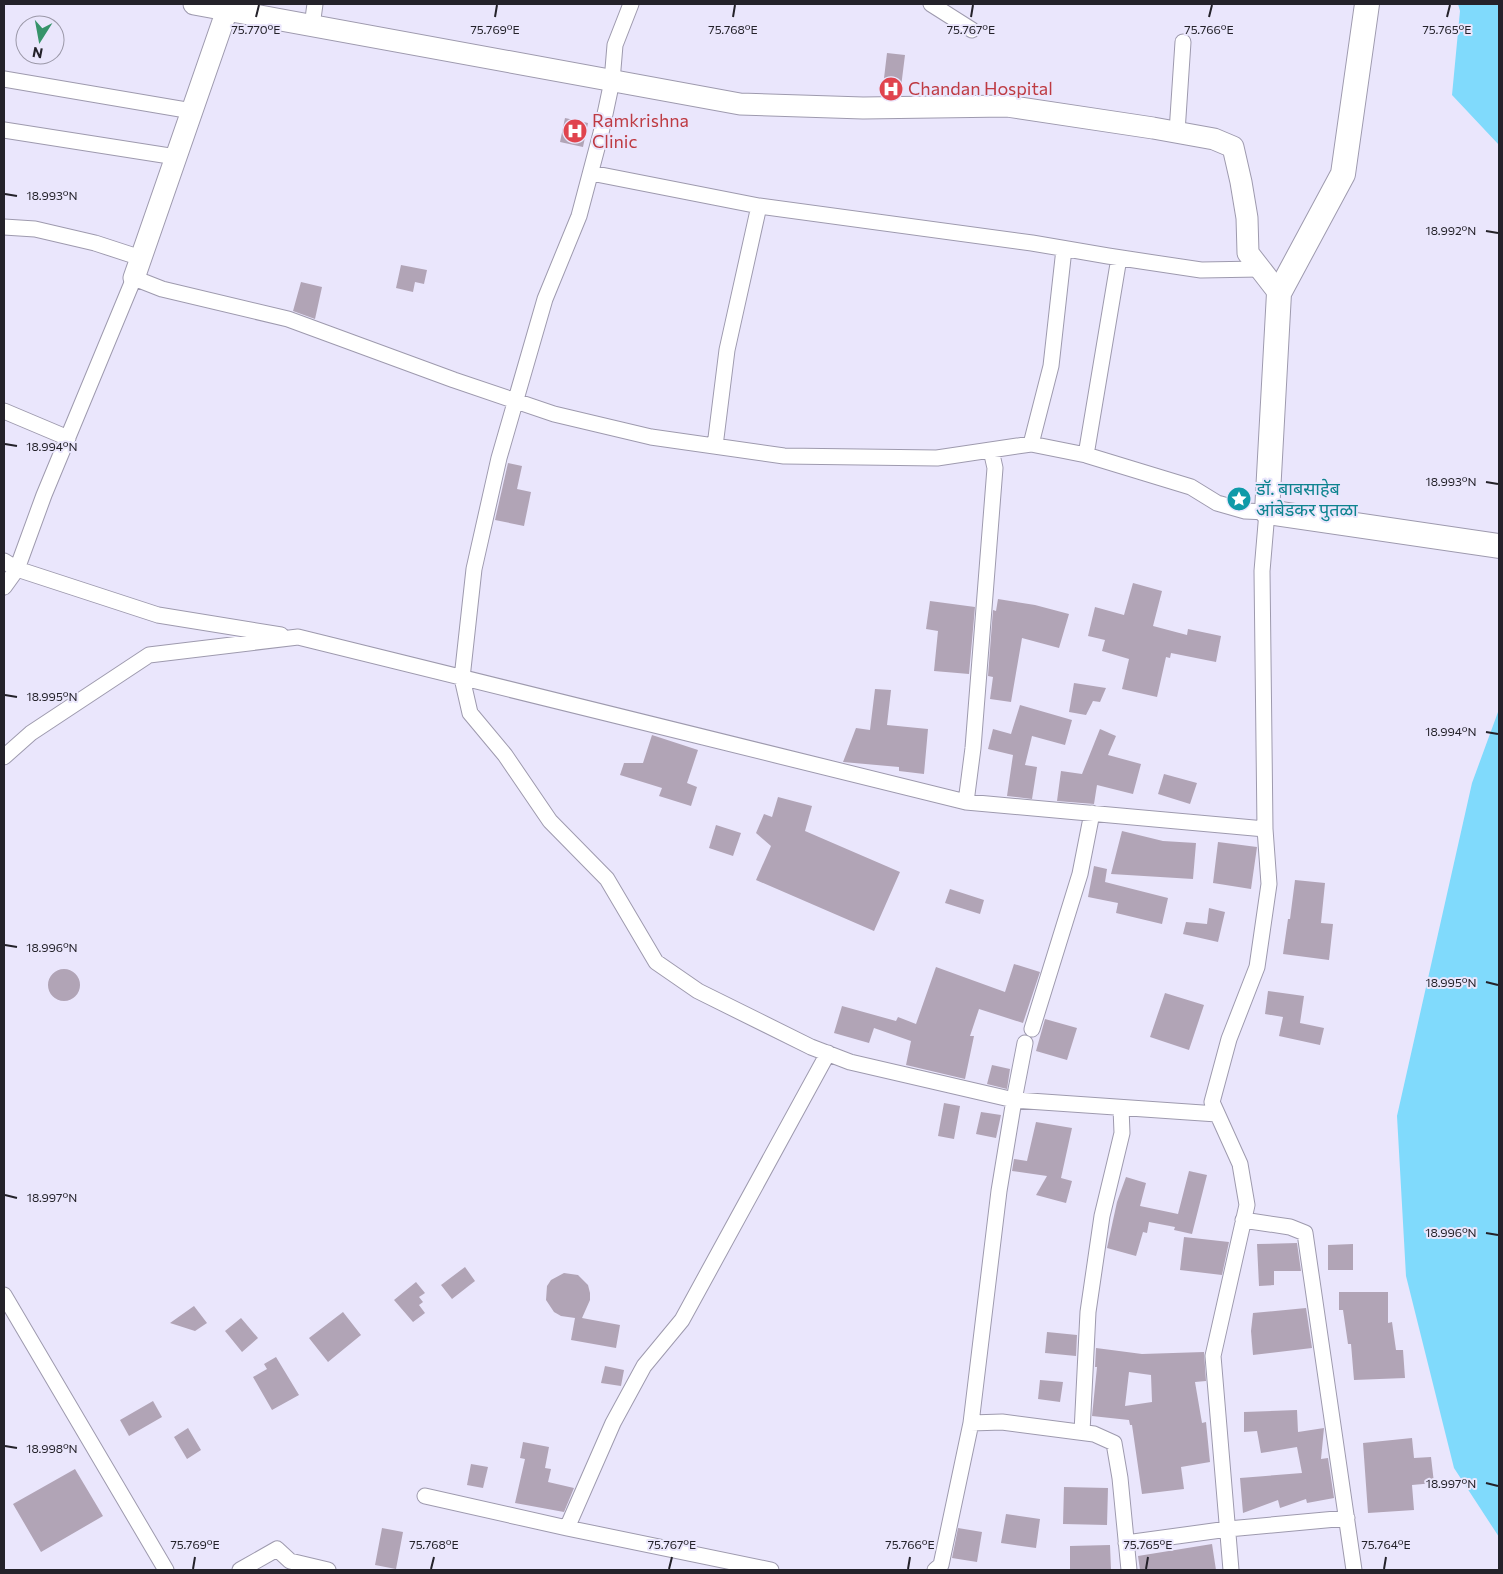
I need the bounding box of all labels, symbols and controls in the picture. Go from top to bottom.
north arrow [15,15,65,65]
text: 75.770°E [232,22,280,36]
text: 75.769°E [470,22,520,36]
text: 75.768°E [708,22,758,36]
text: 75.767°E [947,22,995,36]
text: 75.766°E [1184,22,1234,36]
text: 75.765°E [1423,22,1471,36]
text: N [31,44,44,63]
hospital icon: Chandan Hospital [878,76,904,102]
place label: Chandan Hospital [908,77,1053,99]
place label: Ramkrishna Clinic [592,109,689,152]
hospital icon: Ramkrishna Clinic [562,118,588,144]
text: 18.993°N [27,188,77,202]
text: 18.992°N [1426,223,1476,237]
text: 18.994°N [26,439,78,453]
text: 18.993°N [1426,474,1476,488]
place label: डॉ. बाबसाहेब आंबेडकर पुतळा [1255,477,1358,522]
place icon: डॉ. बाबसाहेब आंबेडकर पुतळा [1226,486,1252,512]
text: 18.995°N [27,689,78,703]
text: 18.994°N [1425,724,1477,738]
text: 18.996°N [26,940,78,954]
text: 18.995°N [1426,975,1477,989]
text: 18.997°N [27,1190,77,1204]
text: 18.996°N [1425,1225,1477,1239]
text: 18.998°N [26,1441,78,1455]
text: 18.997°N [1426,1476,1476,1490]
text: 75.769°E [170,1537,220,1551]
text: 75.768°E [409,1537,459,1551]
text: 75.767°E [648,1537,696,1551]
text: 75.766°E [885,1537,935,1551]
text: 75.765°E [1124,1537,1172,1551]
text: 75.764°E [1361,1537,1411,1551]

